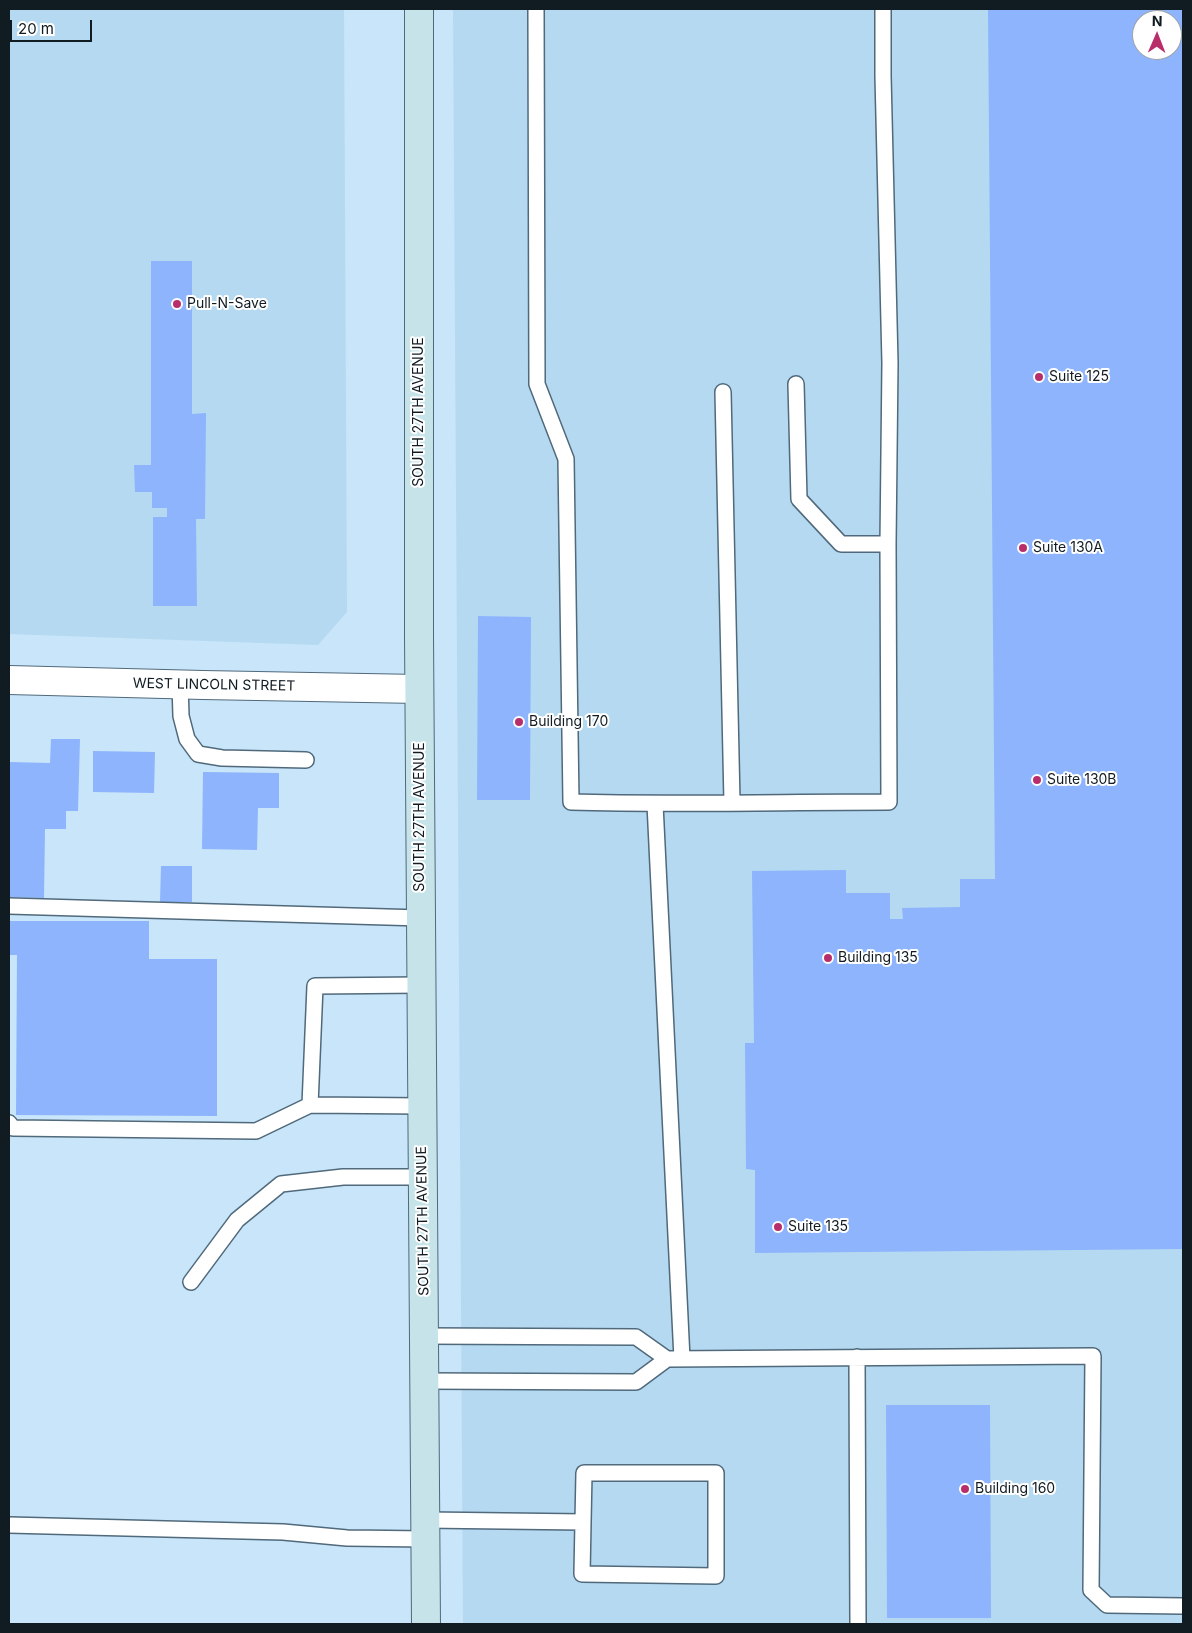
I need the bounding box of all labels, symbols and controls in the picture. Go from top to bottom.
scale bar [12,10,95,42]
north arrow [1132,10,1182,60]
text: N [1152,12,1163,29]
text: 20 m [18,19,54,38]
place label: Pull-N-Save [187,296,267,312]
marker: Pull-N-Save [171,298,183,310]
street label: SOUTH 27TH AVENUE [411,337,427,487]
place label: Suite 125 [1049,369,1109,385]
marker: Suite 125 [1033,371,1045,383]
place label: Suite 130A [1033,540,1103,556]
marker: Suite 130A [1017,542,1029,554]
street label: WEST LINCOLN STREET [133,675,295,695]
place label: Building 170 [529,714,608,730]
marker: Building 170 [513,716,525,728]
street label: SOUTH 27TH AVENUE [412,742,428,892]
place label: Suite 130B [1047,772,1117,788]
marker: Suite 130B [1031,774,1043,786]
place label: Building 135 [838,950,918,966]
marker: Building 135 [822,952,834,964]
street label: SOUTH 27TH AVENUE [413,1146,433,1296]
place label: Suite 135 [788,1219,848,1235]
marker: Suite 135 [772,1221,784,1233]
place label: Building 160 [975,1481,1055,1497]
marker: Building 160 [959,1483,971,1495]

